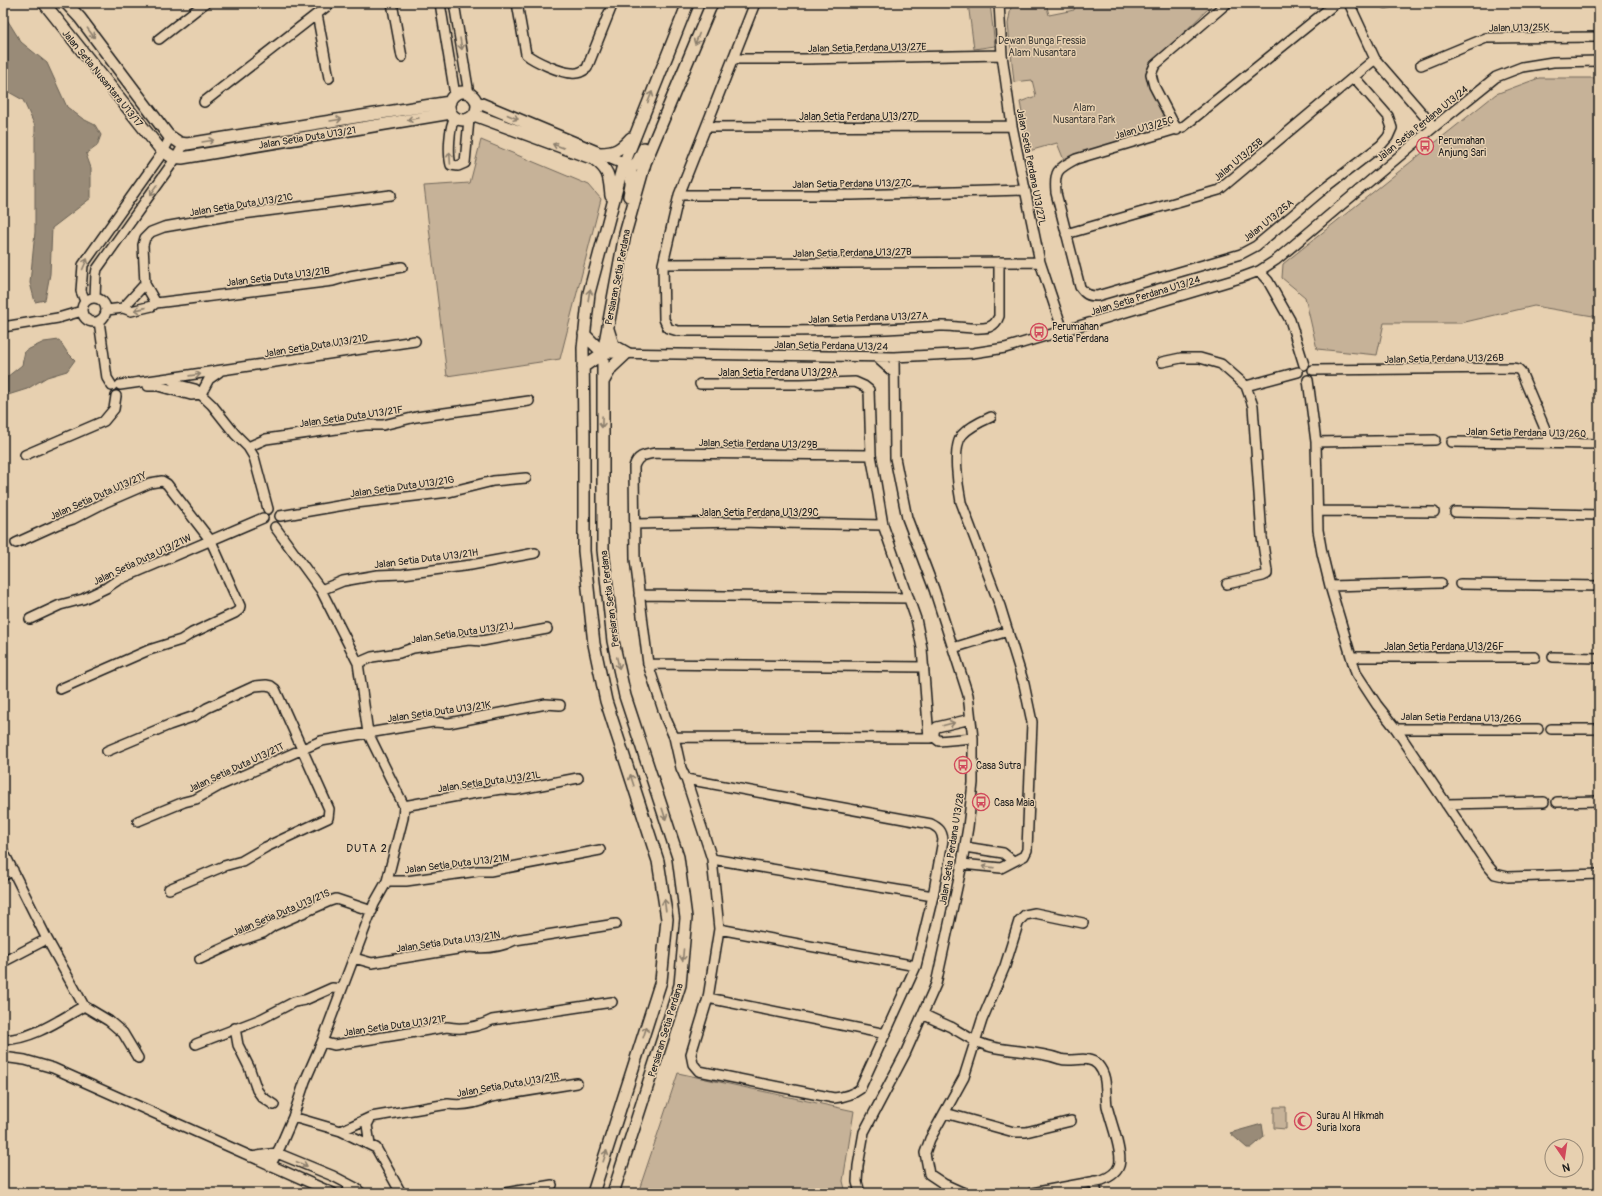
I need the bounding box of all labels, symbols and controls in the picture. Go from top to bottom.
street label: Jalan U13/25K [1489,21,1549,35]
street label: Jalan Setia Nusantara U13/17 [59,28,146,130]
one-way arrow [87,28,95,39]
one-way arrow [693,33,701,45]
park label: Dewan Bunga Fressia Alam Nusantara [998,35,1086,59]
one-way arrow [457,37,465,50]
street label: Jalan Setia Perdana U13/27E [808,41,926,55]
street label: Jalan Setia Perdana U13/24 [1375,83,1471,164]
one-way arrow [647,91,654,103]
park label: Alam Nusantara Park [1053,102,1116,126]
street label: Jalan Setia Perdana U13/27L [1014,108,1048,227]
street label: Jalan Setia Perdana U13/27D [799,111,919,123]
one-way arrow [506,114,518,122]
street label: Jalan U13/25C [1113,114,1175,142]
one-way arrow [407,115,420,123]
one-way arrow [329,116,342,124]
street label: Jalan Setia Duta U13/21 [258,124,357,152]
place label: Perumahan Anjung Sari [1438,135,1486,159]
street label: Jalan U13/25B [1212,136,1266,184]
bus stop icon: Perumahan Anjung Sari [1415,136,1435,156]
one-way arrow [201,137,214,145]
one-way arrow [552,141,564,149]
one-way arrow [447,152,454,165]
street label: Jalan Setia Perdana U13/27C [792,177,912,191]
one-way arrow [150,184,158,195]
street label: Jalan Setia Duta U13/21C [188,191,294,219]
street label: Jalan U13/25A [1241,197,1297,245]
street label: Persiaran Setia Perdana [603,228,633,326]
street label: Jalan Setia Perdana U13/27B [792,246,912,260]
one-way arrow [82,258,89,270]
street label: Jalan Setia Duta U13/21B [226,265,331,289]
street label: Jalan Setia Perdana U13/24 [1089,273,1202,318]
one-way arrow [585,289,593,302]
one-way arrow [134,305,147,313]
street label: Jalan Setia Perdana U13/27A [808,310,929,326]
place label: Perumahan Setia Perdana [1052,321,1109,345]
bus stop icon: Perumahan Setia Perdana [1029,322,1049,342]
street label: Jalan Setia Duta U13/21D [263,332,369,360]
street label: Jalan Setia Perdana U13/24 [774,339,888,353]
street label: Jalan Setia Perdana U13/26B [1384,352,1504,366]
street label: Jalan Setia Perdana U13/29A [718,367,838,379]
one-way arrow [188,371,201,379]
street label: Jalan Setia Duta U13/21F [299,404,404,430]
one-way arrow [598,415,606,428]
street label: Jalan Setia Perdana U13/26Q [1466,426,1586,440]
street label: Jalan Setia Perdana U13/29B [698,437,818,451]
street label: Jalan Setia Duta U13/21Y [48,469,149,523]
street label: Jalan Setia Duta U13/21G [349,474,455,500]
street label: Jalan Setia Perdana U13/29C [699,507,819,519]
street label: Jalan Setia Duta U13/21W [91,532,194,588]
street label: Jalan Setia Duta U13/21H [373,547,479,571]
street label: Persiaran Setia Perdana [598,549,622,648]
street label: Jalan Setia Duta U13/21J [410,620,514,646]
street label: Jalan Setia Perdana U13/26F [1384,641,1504,653]
one-way arrow [615,656,623,669]
street label: Jalan Setia Duta U13/21K [387,699,492,725]
street label: Jalan Setia Perdana U13/26G [1401,711,1522,725]
one-way arrow [942,720,955,727]
street label: Jalan Setia Duta U13/21T [187,740,287,795]
bus stop icon: Casa Sutra [953,755,973,775]
place label: Casa Sutra [976,760,1022,772]
street label: Jalan Setia Duta U13/21L [437,769,542,795]
one-way arrow [628,773,635,786]
street label: Jalan Setia Perdana U13/28 [937,792,967,906]
bus stop icon: Casa Maia [971,792,991,812]
place label: Casa Maia [994,797,1035,809]
one-way arrow [661,807,668,820]
district label: DUTA 2 [346,842,388,855]
street label: Jalan Setia Duta U13/21M [404,852,510,876]
one-way arrow [982,863,995,870]
street label: Jalan Setia Duta U13/21S [231,887,332,939]
one-way arrow [661,899,669,912]
street label: Jalan Setia Duta U13/21N [395,929,501,955]
one-way arrow [679,948,687,961]
street label: Persiaran Setia Perdana [646,982,686,1079]
street label: Jalan Setia Duta U13/21P [343,1013,448,1039]
one-way arrow [642,1026,649,1039]
street label: Jalan Setia Duta U13/21R [456,1070,561,1100]
place label: Surau Al Hikmah Suria Ixora [1316,1110,1384,1134]
mosque icon: Surau Al Hikmah Suria Ixora [1293,1111,1313,1131]
north arrow [1544,1138,1584,1178]
one-way arrow [602,1150,609,1163]
one-way arrow [295,1160,307,1168]
text: N [1561,1160,1571,1175]

